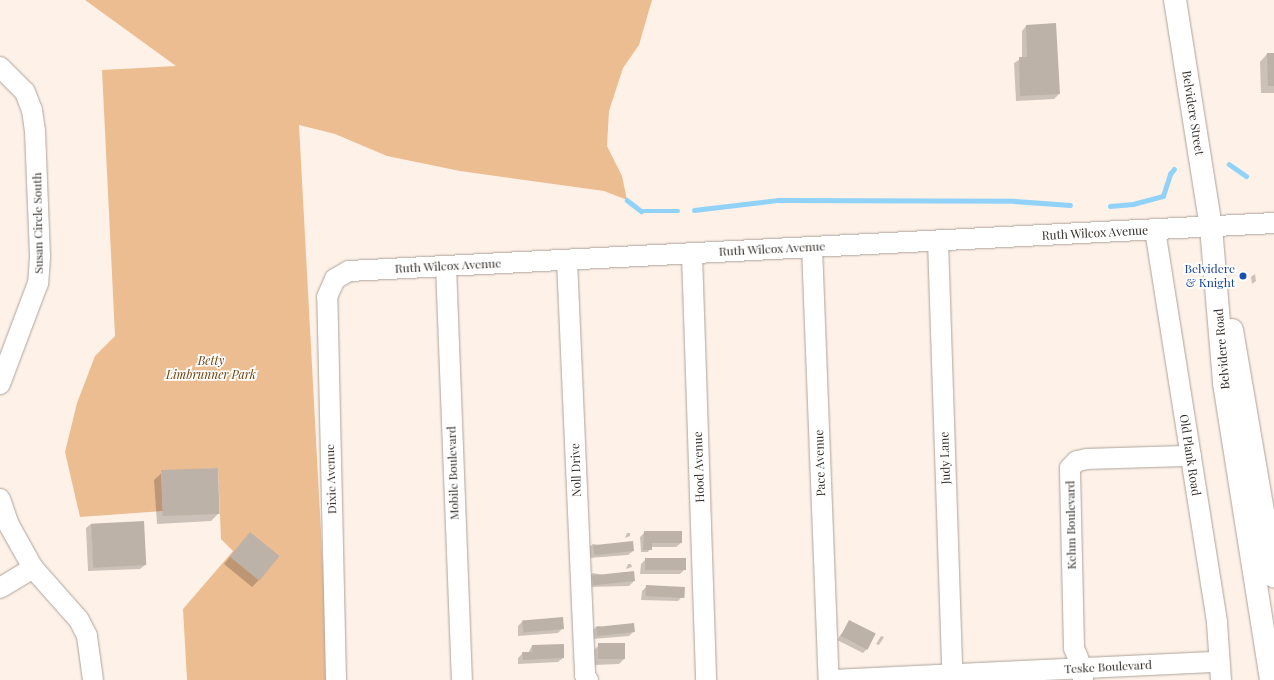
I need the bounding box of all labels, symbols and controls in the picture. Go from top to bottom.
street label: Belvidere Street [1179,70,1207,156]
street label: Susan Circle South [30,172,46,274]
street label: Ruth Wilcox Avenue [1041,223,1149,243]
street label: Ruth Wilcox Avenue [718,239,826,259]
street label: Ruth Wilcox Avenue [394,256,502,276]
place label: Belvidere & Knight [1184,262,1235,290]
marker: Belvidere & Knight [1238,271,1248,281]
street label: Belvidere Road [1211,308,1233,390]
park label: Betty Limbrunner Park [166,354,256,382]
street label: Old Plank Road [1176,413,1204,497]
street label: Mobile Boulevard [444,426,462,520]
street label: Pace Avenue [812,429,828,497]
street label: Hood Avenue [691,431,707,503]
street label: Judy Lane [937,431,953,485]
street label: Dixie Avenue [323,443,339,515]
street label: Noll Drive [568,443,584,497]
street label: Kehm Boulevard [1063,480,1079,570]
street label: Teske Boulevard [1064,658,1152,676]

